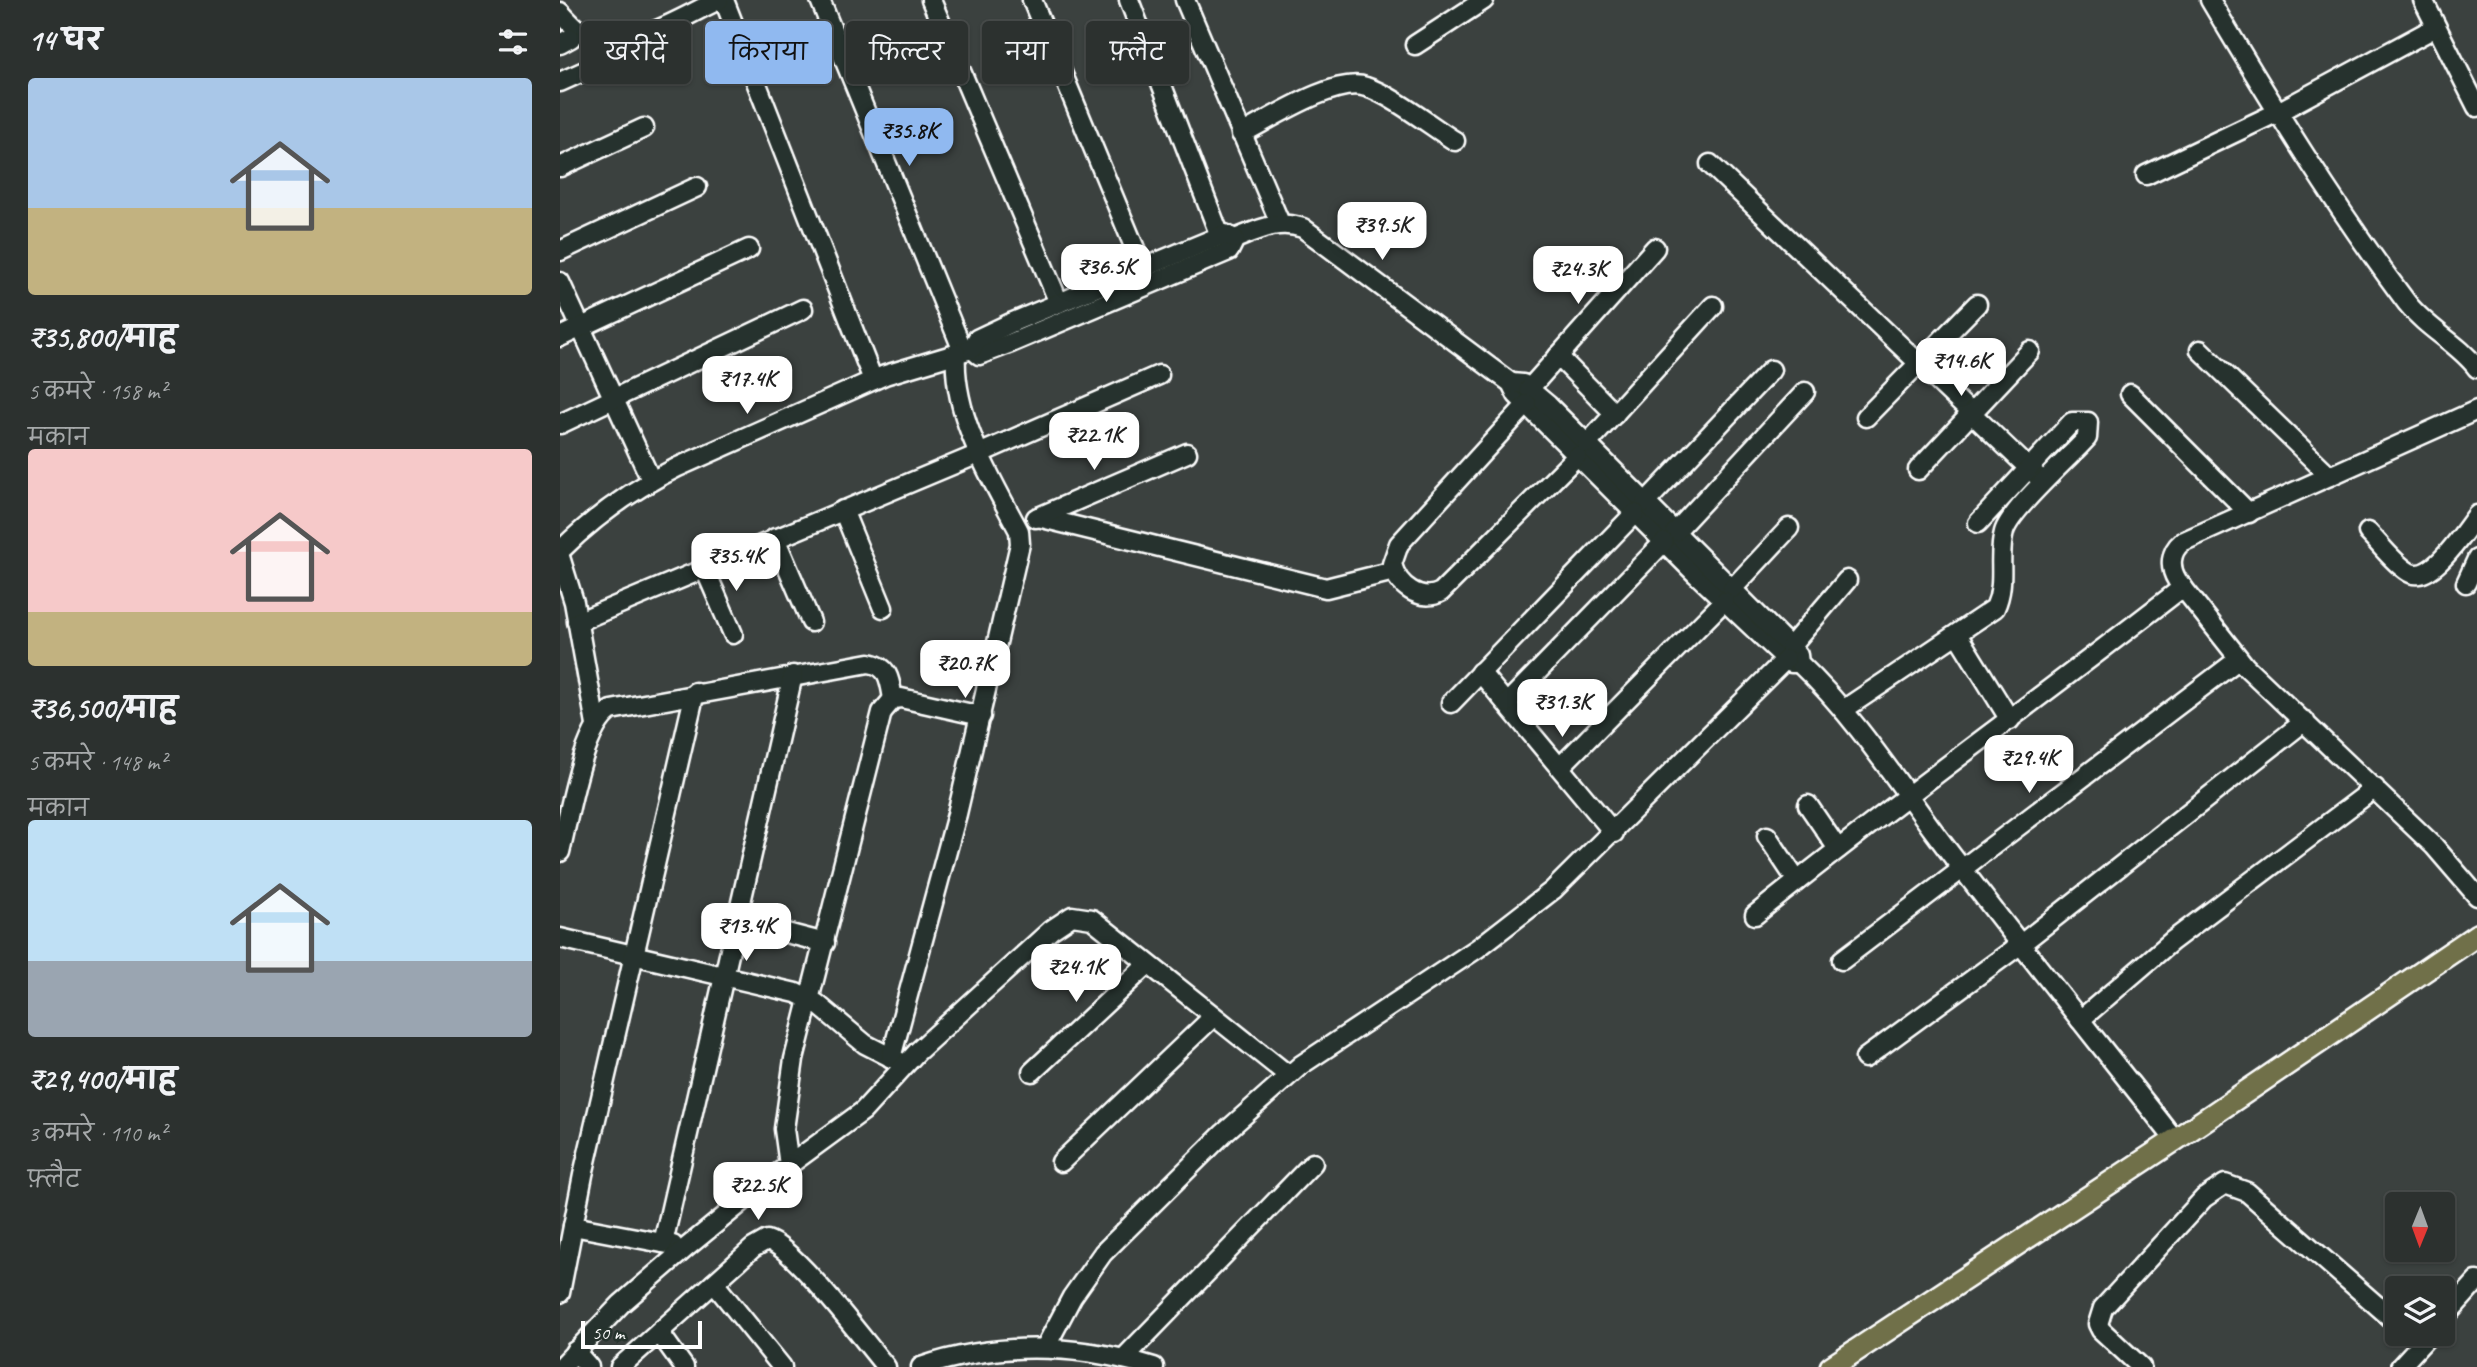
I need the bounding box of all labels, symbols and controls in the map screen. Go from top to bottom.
text: 14 घर [28,21,102,59]
chip: खरीदें [581,21,691,84]
chip: किराया [705,21,832,84]
chip: फ़िल्टर [846,21,968,84]
chip: नया [982,21,1072,84]
chip: फ़्लैट [1086,21,1189,84]
icon: filters [494,23,532,61]
pin: ₹35.8K [852,108,966,168]
text: ₹35.8K [880,116,938,145]
icon: home [217,123,343,249]
pin: ₹39.5K [1325,202,1439,262]
text: ₹39.5K [1354,210,1411,239]
pin: ₹36.5K [1049,244,1163,304]
pin: ₹24.3K [1521,246,1635,306]
text: ₹36.5K [1077,252,1135,281]
text: ₹24.3K [1549,254,1607,283]
text: ₹35,800/माह [28,318,177,356]
pin: ₹14.6K [1904,338,2018,398]
text: ₹14.6K [1932,346,1990,375]
pin: ₹17.4K [690,356,804,416]
text: ₹17.4K [718,364,776,393]
text: 5 कमरे · 158 m² [28,377,166,406]
pin: ₹22.1K [1037,412,1151,472]
text: ₹22.1K [1065,420,1123,449]
text: मकान [28,423,89,452]
icon: home [217,494,343,620]
pin: ₹35.4K [679,534,793,593]
text: ₹35.4K [707,541,765,570]
pin: ₹20.7K [908,640,1022,700]
text: ₹20.7K [936,648,994,677]
pin: ₹31.3K [1505,680,1619,739]
text: ₹31.3K [1533,687,1591,716]
text: ₹36,500/माह [28,689,178,727]
pin: ₹29.4K [1972,736,2086,795]
text: ₹29.4K [2000,743,2058,772]
text: 5 कमरे · 148 m² [28,748,166,777]
text: मकान [28,794,89,823]
icon: home [217,865,343,991]
pin: ₹13.4K [689,904,803,963]
text: ₹13.4K [717,911,775,940]
pin: ₹24.1K [1019,944,1133,1004]
text: ₹24.1K [1047,952,1105,981]
text: ₹29,400/माह [28,1060,177,1098]
text: 3 कमरे · 110 m² [28,1119,166,1148]
pin: ₹22.5K [701,1162,815,1222]
text: फ़्लैट [28,1165,80,1194]
text: ₹22.5K [729,1170,787,1199]
north arrow [2385,1192,2455,1262]
map controls [2385,1192,2455,1346]
button: layers [2385,1276,2455,1346]
scale bar [581,1318,702,1350]
text: 50 m [592,1321,624,1345]

